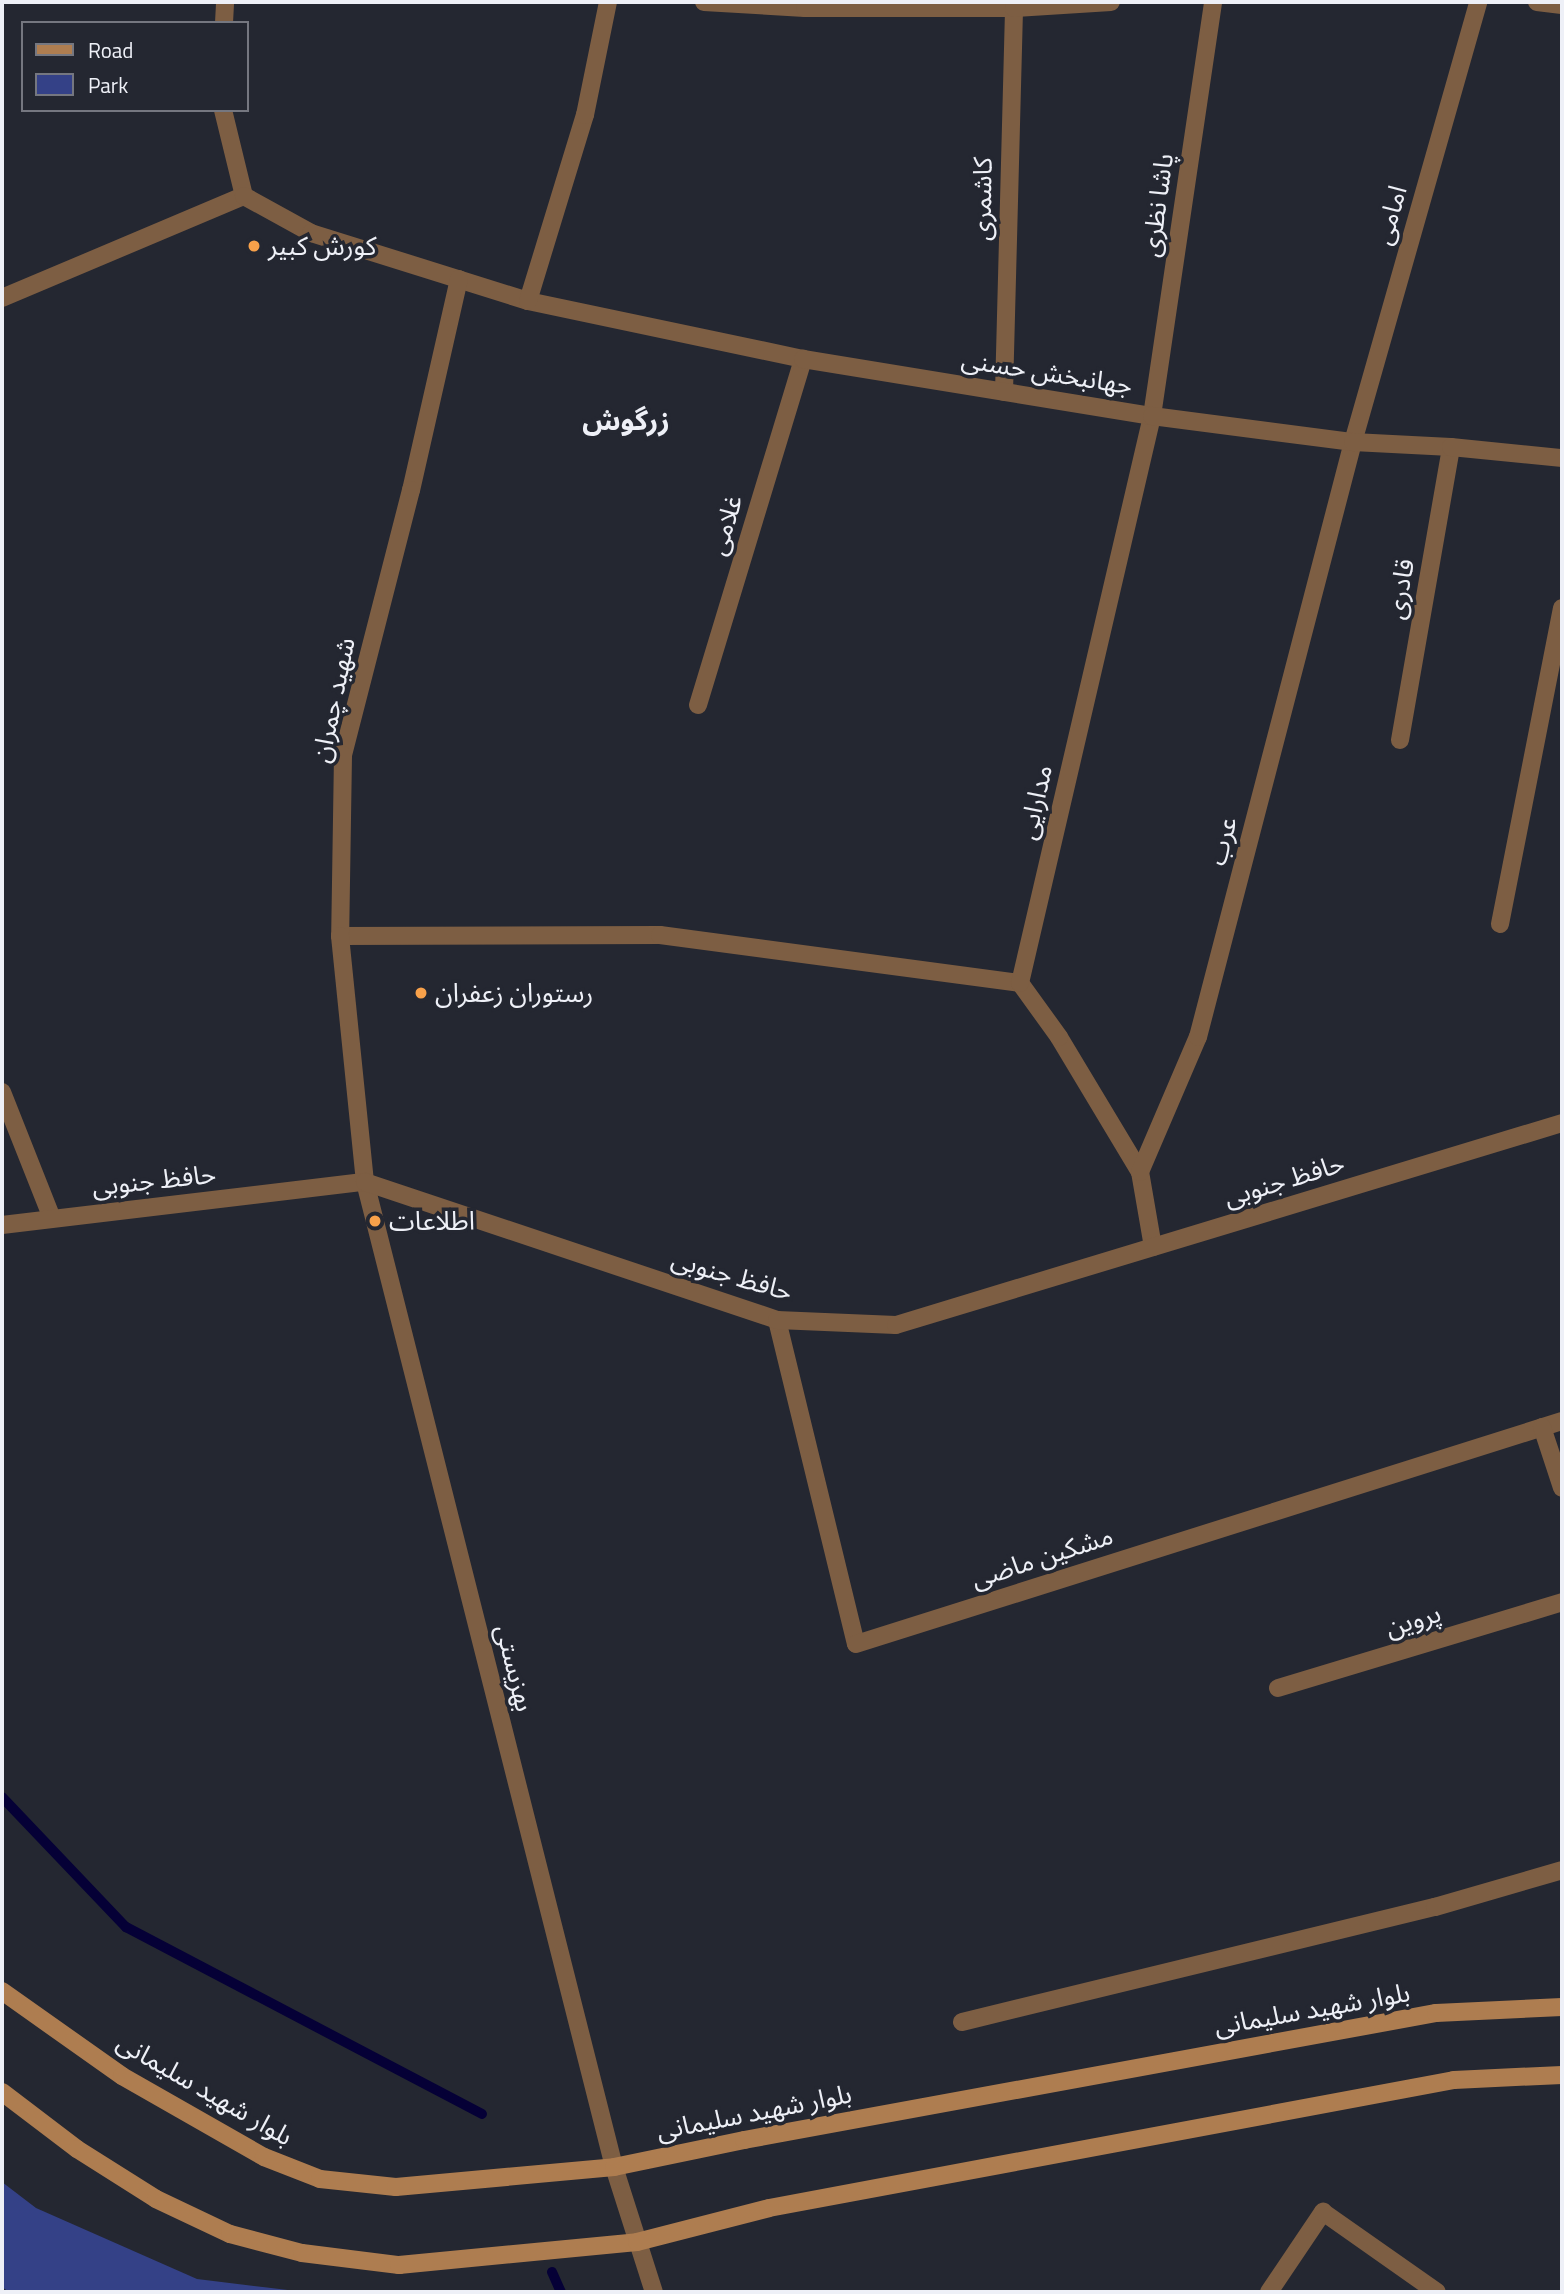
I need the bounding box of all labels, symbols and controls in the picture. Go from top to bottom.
legend [21,21,248,112]
text: Road [88,34,133,66]
text: Park [88,69,128,101]
street label: پاشا نظری [1134,151,1180,259]
street label: کاشمری [966,157,998,241]
street label: امامی [1367,182,1413,248]
place label: کورش کبیر [268,230,377,262]
marker: کورش کبیر [246,238,262,254]
street label: جهانبخش حسنی [959,343,1135,401]
district label: زرگوش [582,403,670,437]
street label: غلامی [701,491,749,559]
street label: قادری [1379,556,1421,622]
street label: شهید چمران [305,635,361,765]
street label: مدارایی [1011,762,1059,842]
street label: عرب [1201,813,1243,869]
place label: رستوران زعفران [435,977,593,1009]
marker: رستوران زعفران [413,985,429,1001]
street label: حافظ جنوبی [1220,1147,1348,1213]
street label: حافظ جنوبی [90,1158,218,1202]
place label: اطلاعات [389,1205,475,1237]
marker: اطلاعات [367,1213,383,1229]
street label: حافظ جنوبی [668,1243,796,1307]
street label: مشکین ماضی [967,1519,1117,1595]
street label: پروین [1381,1597,1445,1643]
street label: بهزیستی [489,1621,541,1715]
street label: بلوار شهید سلیمانی [1212,1976,1412,2042]
street label: بلوار شهید سلیمانی [111,2026,299,2152]
street label: بلوار شهید سلیمانی [654,2078,854,2146]

